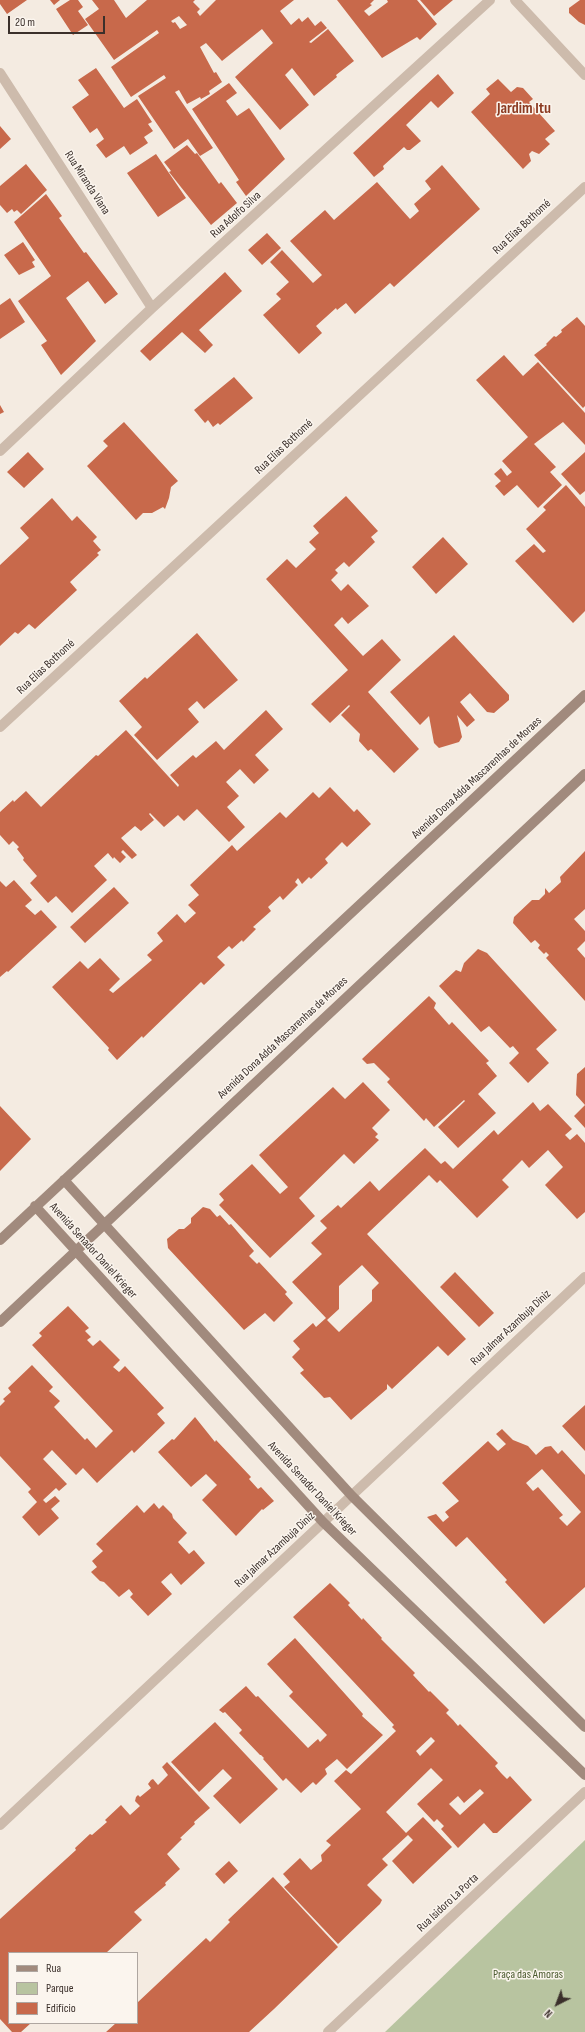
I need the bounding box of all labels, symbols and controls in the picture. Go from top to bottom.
scale bar [10,8,107,34]
text: 20 m [15,15,35,30]
district label: Jardim Itu [497,99,551,119]
street label: Rua Miranda Viana [61,148,113,218]
street label: Rua Adolfo Silva [208,189,264,241]
street label: Rua Elias Bothomé [490,196,554,258]
street label: Rua Elias Bothomé [252,416,316,478]
street label: Rua Elias Bothomé [14,636,78,698]
street label: Avenida Dona Adda Mascarenhas de Moraes [409,714,545,842]
street label: Avenida Dona Adda Mascarenhas de Moraes [215,974,351,1102]
street label: Avenida Senador Daniel Krieger [46,1200,140,1302]
street label: Rua Jalmar Azambuja Diniz [468,1287,554,1369]
street label: Avenida Senador Daniel Krieger [264,1439,360,1539]
street label: Rua Jalmar Azambuja Diniz [232,1509,318,1591]
street label: Rua Isidoro La Porta [414,1871,482,1935]
legend [8,1952,138,2024]
text: Rua [46,1961,61,1976]
park label: Praça das Amoras [493,1968,563,1982]
text: Parque [46,1981,74,1996]
north arrow [537,1984,577,2024]
text: Edifício [46,2001,76,2016]
text: N [542,2006,555,2020]

